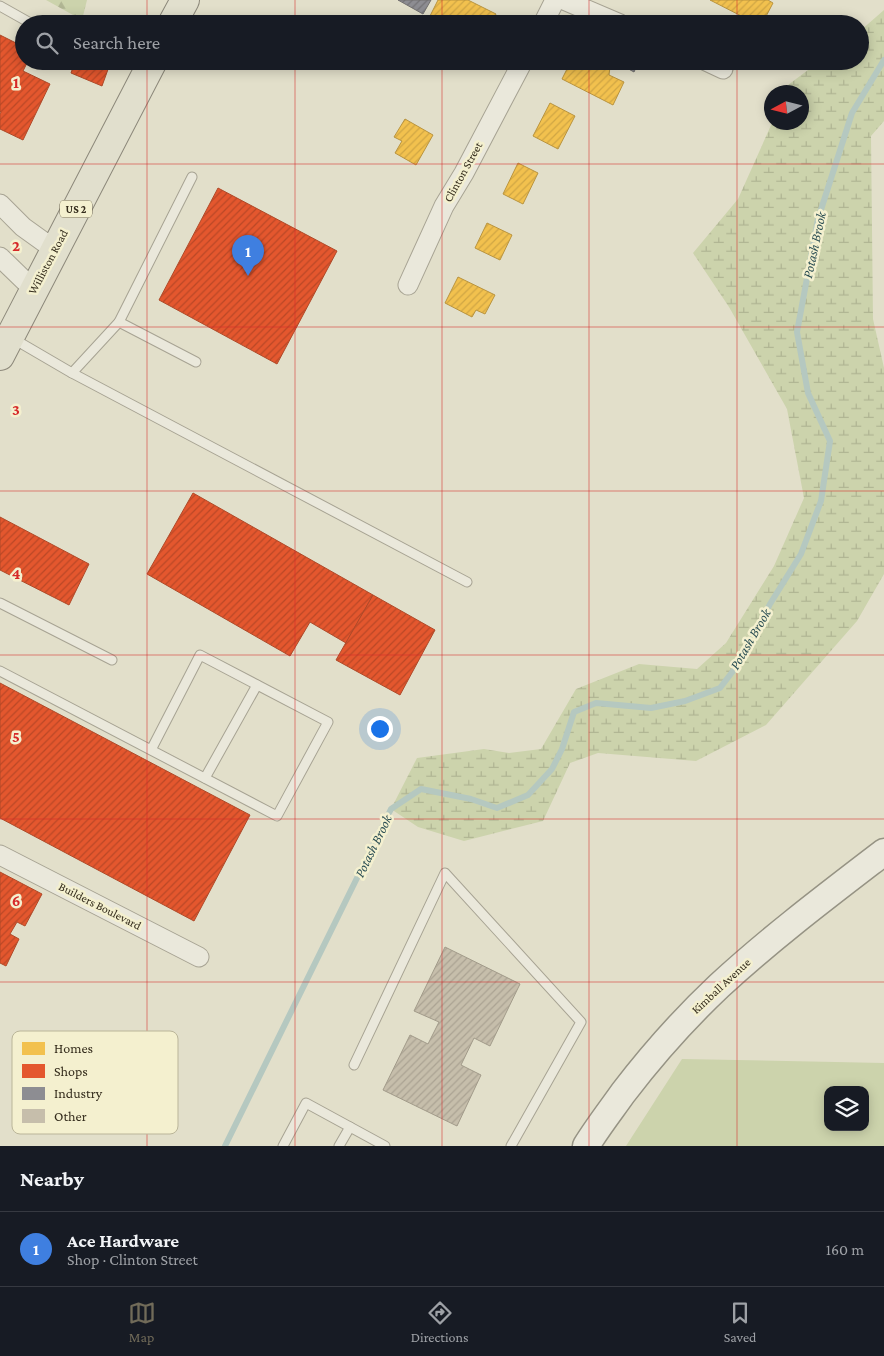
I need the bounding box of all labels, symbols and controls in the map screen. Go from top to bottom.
search box [15,15,869,70]
icon: search [33,29,61,57]
text: Search here [73,32,160,53]
text: 1 [13,74,19,91]
north arrow [764,85,809,130]
street label: Clinton Street [441,139,486,204]
road number: US 2 [60,200,92,218]
water label: Potash Brook [799,209,829,280]
street label: Williston Road [25,227,71,297]
pin: 1 [232,235,264,276]
text: 2 [12,237,20,254]
text: 3 [12,401,20,418]
text: 4 [12,565,21,582]
water label: Potash Brook [726,605,774,672]
your location [367,716,393,742]
text: 5 [12,728,20,745]
water label: Potash Brook [351,811,395,880]
street label: Builders Boulevard [56,879,144,933]
text: 6 [12,892,20,909]
street label: Kimball Avenue [689,955,753,1017]
legend [12,1031,178,1134]
text: Homes [54,1040,93,1056]
text: Shops [54,1063,88,1079]
text: Industry [54,1085,103,1101]
map controls [824,1086,869,1131]
button: layers [824,1086,869,1131]
text: Other [54,1108,87,1124]
text: Nearby [20,1167,84,1191]
text: Ace Hardware [67,1230,179,1251]
text: 1 [33,1241,39,1258]
text: 160 m [826,1241,864,1258]
text: Shop · Clinton Street [67,1251,198,1268]
tab: Map [128,1299,156,1345]
tab: Directions [411,1299,469,1345]
tab: Saved [724,1299,756,1345]

